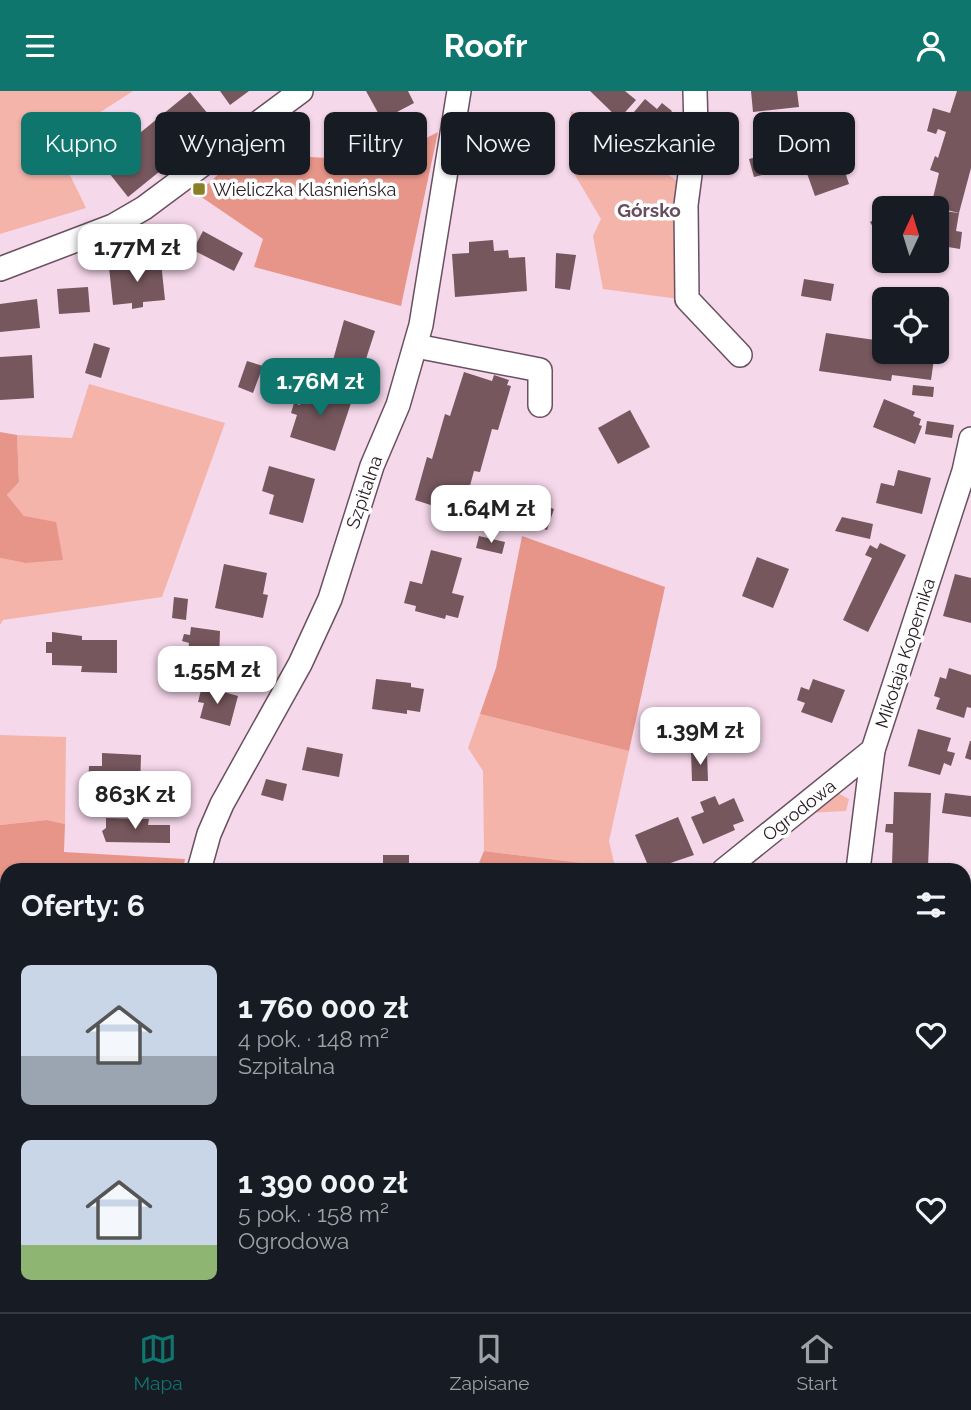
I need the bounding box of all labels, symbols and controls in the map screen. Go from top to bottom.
icon: menu [21,27,59,65]
text: Roofr [444,27,527,64]
icon: person [912,27,950,65]
chip: Kupno [21,112,141,175]
chip: Wynajem [155,112,310,175]
chip: Filtry [324,112,427,175]
chip: Nowe [441,112,555,175]
chip: Mieszkanie [569,112,739,175]
chip: Dom [753,112,855,175]
place label: Wieliczka Klaśnieńska [213,179,396,200]
marker: Wieliczka Klaśnieńska [191,181,207,197]
north arrow [872,196,948,273]
map controls [872,196,949,364]
district label: Górsko [617,199,681,221]
pin: 1.77M zł [65,225,209,284]
text: 1.77M zł [94,233,180,260]
button: locate [872,287,949,364]
pin: 1.76M zł [248,359,392,418]
text: 1.76M zł [276,367,364,394]
street label: Szpitalna [342,453,386,531]
pin: 1.64M zł [419,485,563,545]
text: 1.64M zł [447,494,535,521]
street label: Mikołaja Kopernika [871,575,939,731]
pin: 1.55M zł [145,647,289,706]
text: 1.55M zł [174,655,260,682]
pin: 1.39M zł [628,707,772,767]
text: 1.39M zł [656,716,744,743]
pin: 863K zł [70,771,200,831]
street label: Ogrodowa [758,775,840,845]
text: 863K zł [95,780,175,807]
icon: filters [912,886,950,924]
text: Oferty: 6 [21,888,145,923]
text: 1 760 000 zł [238,990,408,1025]
icon: home [77,993,161,1077]
icon: heart [912,1016,950,1054]
text: 4 pok. · 148 m² [238,1025,389,1052]
text: Szpitalna [238,1052,335,1079]
text: 1 390 000 zł [238,1165,408,1200]
icon: home [77,1168,161,1252]
icon: heart [912,1191,950,1229]
text: 5 pok. · 158 m² [238,1200,389,1227]
text: Ogrodowa [238,1227,349,1254]
tab: Mapa [133,1330,183,1394]
tab: Zapisane [449,1330,529,1394]
tab: Start [796,1330,838,1394]

